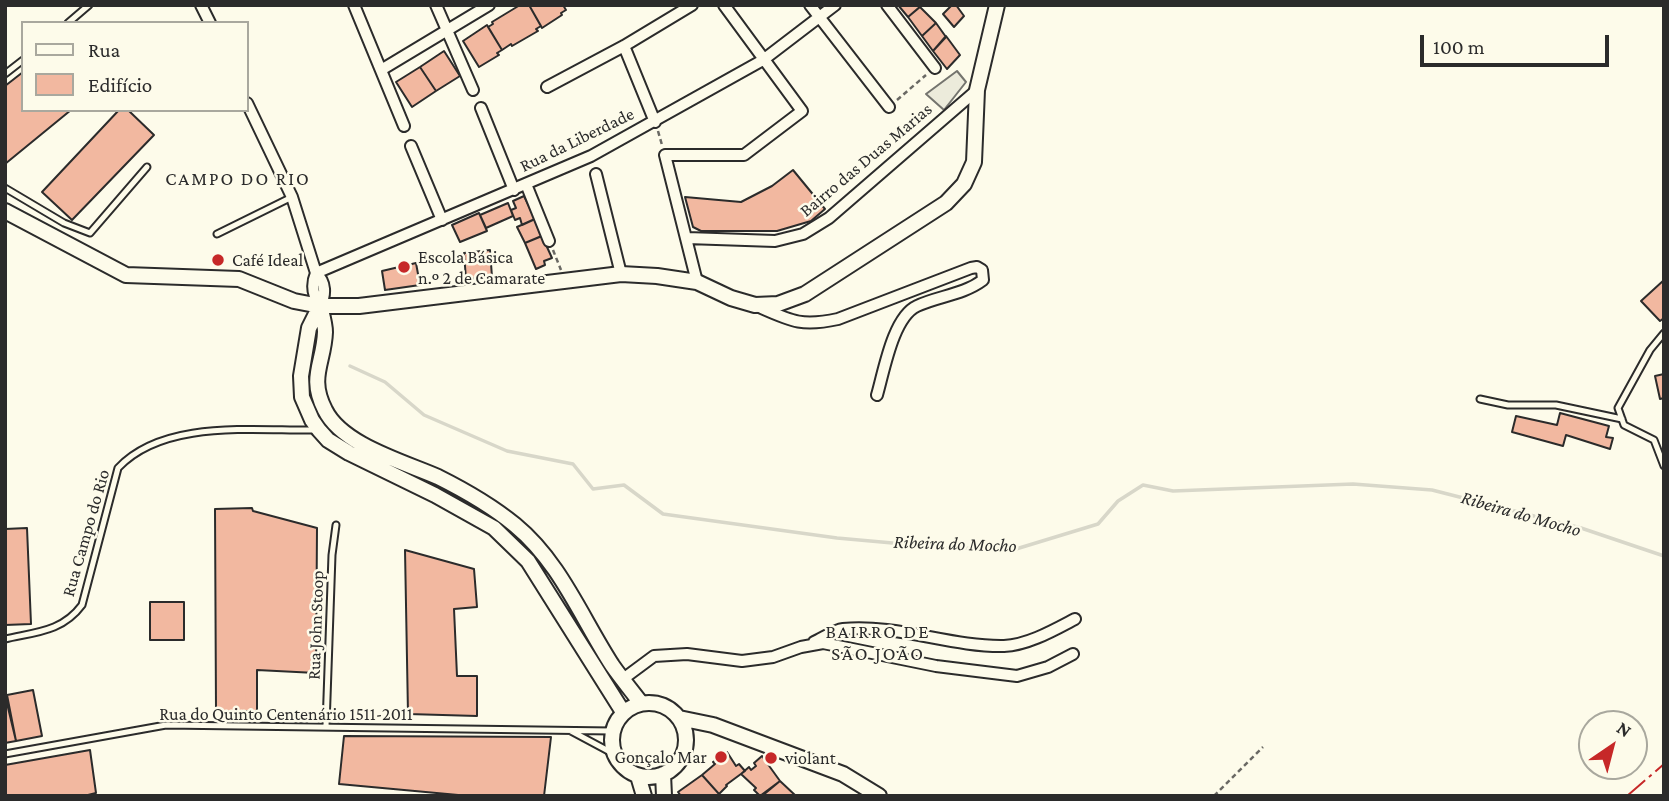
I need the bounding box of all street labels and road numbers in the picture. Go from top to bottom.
street label: Bairro das Duas Marias [796,98,936,222]
street label: Rua da Liberdade [516,103,638,177]
street label: Rua Campo do Rio [57,467,115,599]
street label: Rua John Stoop [303,570,329,680]
street label: Rua do Quinto Centenário 1511-2011 [159,703,413,725]

